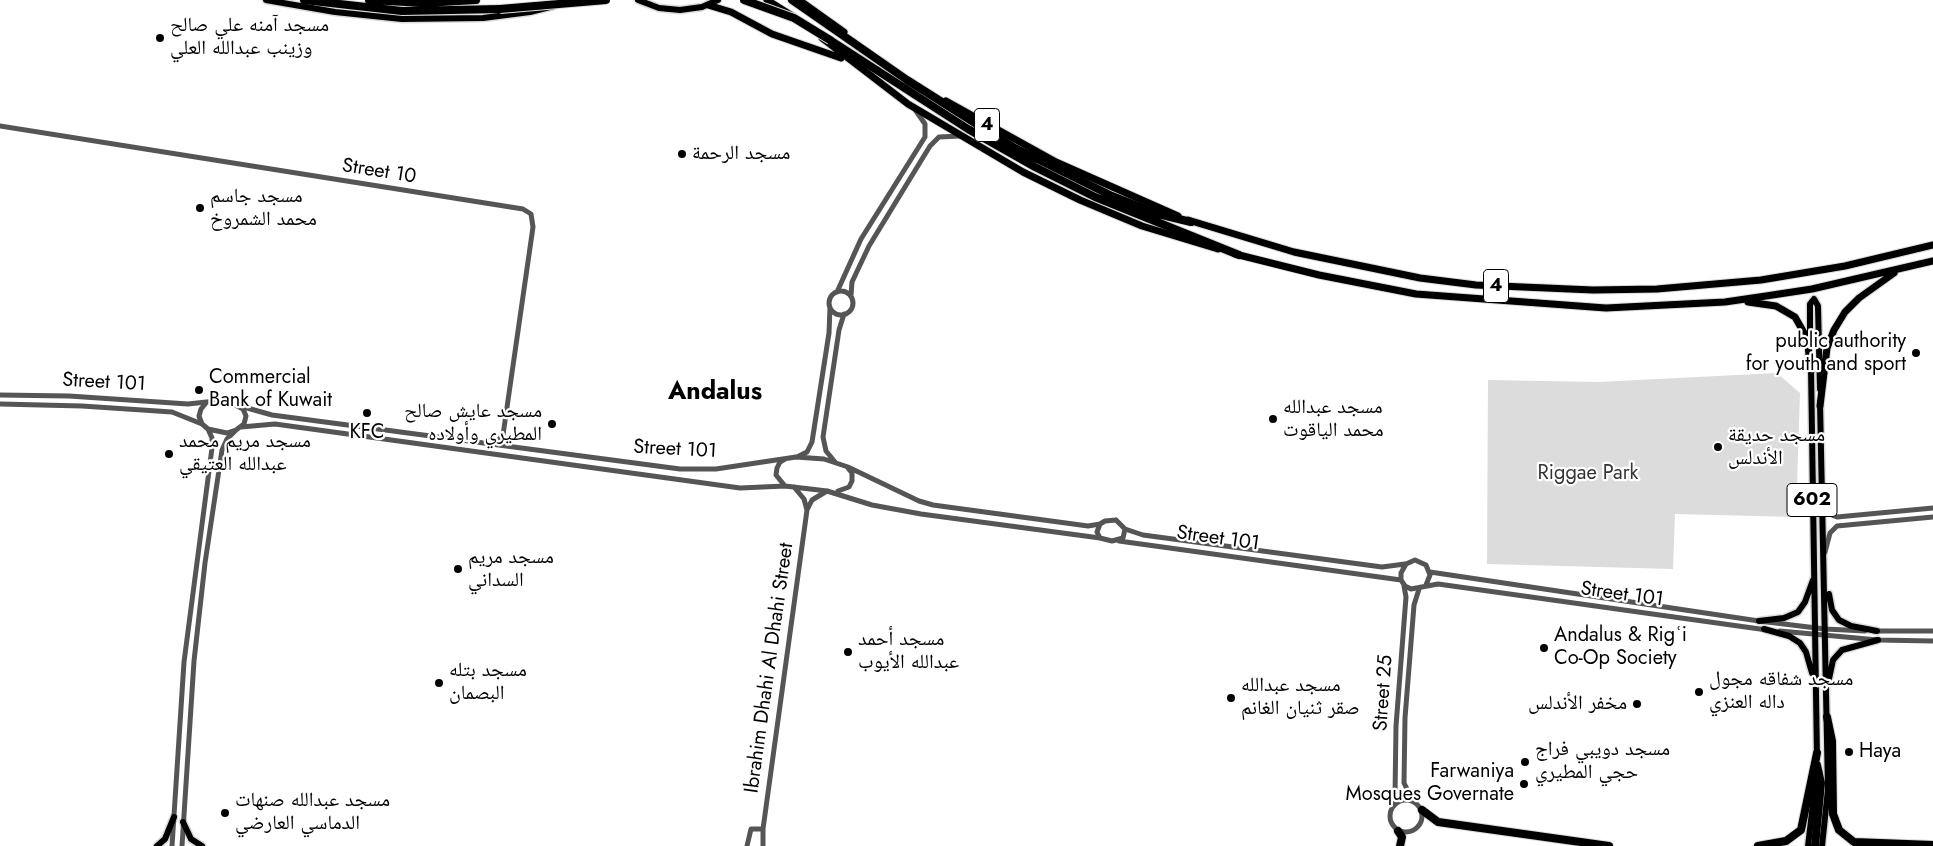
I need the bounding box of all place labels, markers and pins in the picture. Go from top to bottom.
place label: مسجد آمنه علي صالح وزينب عبدالله العلي [170,14,329,61]
marker: مسجد آمنه علي صالح وزينب عبدالله العلي [154,32,166,44]
place label: مسجد الرحمة [692,142,790,166]
marker: مسجد الرحمة [676,148,688,160]
place label: مسجد جاسم محمد الشمروخ [210,185,317,232]
marker: مسجد جاسم محمد الشمروخ [194,202,206,214]
place label: public authority for youth and sport [1746,330,1906,377]
marker: public authority for youth and sport [1910,347,1922,359]
place label: Commercial Bank of Kuwait [209,366,332,413]
marker: Commercial Bank of Kuwait [193,384,205,396]
place label: مسجد عبدالله محمد الياقوت [1283,396,1384,443]
place label: مسجد عايش صالح المطيري وأولاده [404,400,542,447]
marker: KFC [361,407,373,419]
marker: مسجد عبدالله محمد الياقوت [1267,413,1279,425]
marker: مسجد عايش صالح المطيري وأولاده [546,418,558,430]
place label: KFC [350,421,384,445]
place label: مسجد حديقة الأندلس [1728,424,1825,471]
place label: مسجد مريم محمد عبدالله العتيقي [179,430,311,477]
marker: مسجد حديقة الأندلس [1712,441,1724,453]
marker: مسجد مريم محمد عبدالله العتيقي [163,448,175,460]
place label: مسجد مريم السداني [468,546,554,593]
marker: مسجد مريم السداني [452,563,464,575]
place label: Andalus & Rigʿi Co-Op Society [1554,624,1687,671]
place label: مسجد أحمد عبدالله الأيوب [858,628,959,675]
marker: Andalus & Rigʿi Co-Op Society [1538,642,1550,654]
marker: مسجد أحمد عبدالله الأيوب [842,646,854,658]
place label: مسجد بتله البصمان [449,659,527,706]
place label: مسجد شفاقه مجول داله العنزي [1709,668,1853,715]
place label: مسجد عبدالله صقر ثنيان الغانم [1241,674,1360,721]
marker: مسجد بتله البصمان [433,677,445,689]
marker: مسجد شفاقه مجول داله العنزي [1693,686,1705,698]
marker: مسجد عبدالله صقر ثنيان الغانم [1225,692,1237,704]
place label: مخفر الأندلس [1528,692,1627,716]
marker: مخفر الأندلس [1631,698,1643,710]
place label: مسجد دويبي فراج حجي المطيري [1535,738,1670,785]
place label: Haya [1859,740,1901,764]
marker: Haya [1843,746,1855,758]
marker: مسجد دويبي فراج حجي المطيري [1519,756,1531,768]
place label: Farwaniya Mosques Governate [1346,760,1514,807]
marker: Farwaniya Mosques Governate [1518,778,1530,790]
place label: مسجد عبدالله صنهات الدماسي العارضي [235,789,390,836]
marker: مسجد عبدالله صنهات الدماسي العارضي [219,807,231,819]

